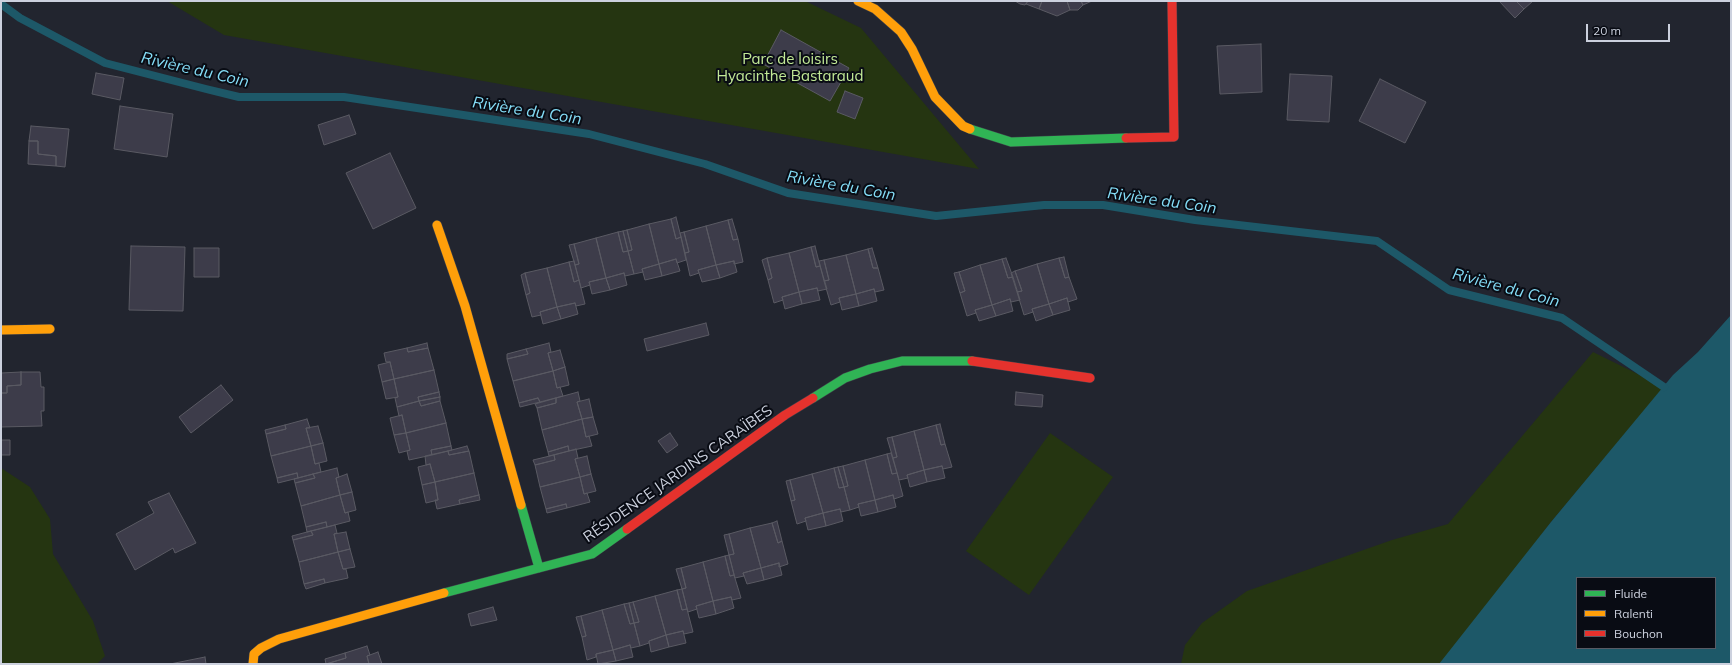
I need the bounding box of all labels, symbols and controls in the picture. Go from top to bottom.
scale bar [1588,16,1672,42]
text: 20 m [1593,23,1621,38]
water label: Rivière du Coin [139,48,251,92]
park label: Parc de loisirs Hyacinthe Bastaraud [716,50,864,85]
water label: Rivière du Coin [471,93,583,129]
water label: Rivière du Coin [785,167,897,205]
water label: Rivière du Coin [1106,184,1218,218]
water label: Rivière du Coin [1450,264,1562,312]
street label: RÉSIDENCE JARDINS CARAÏBES [580,402,776,546]
legend [1576,577,1716,649]
text: Fluide [1614,586,1647,601]
text: Ralenti [1614,606,1653,621]
text: Bouchon [1614,626,1663,641]

